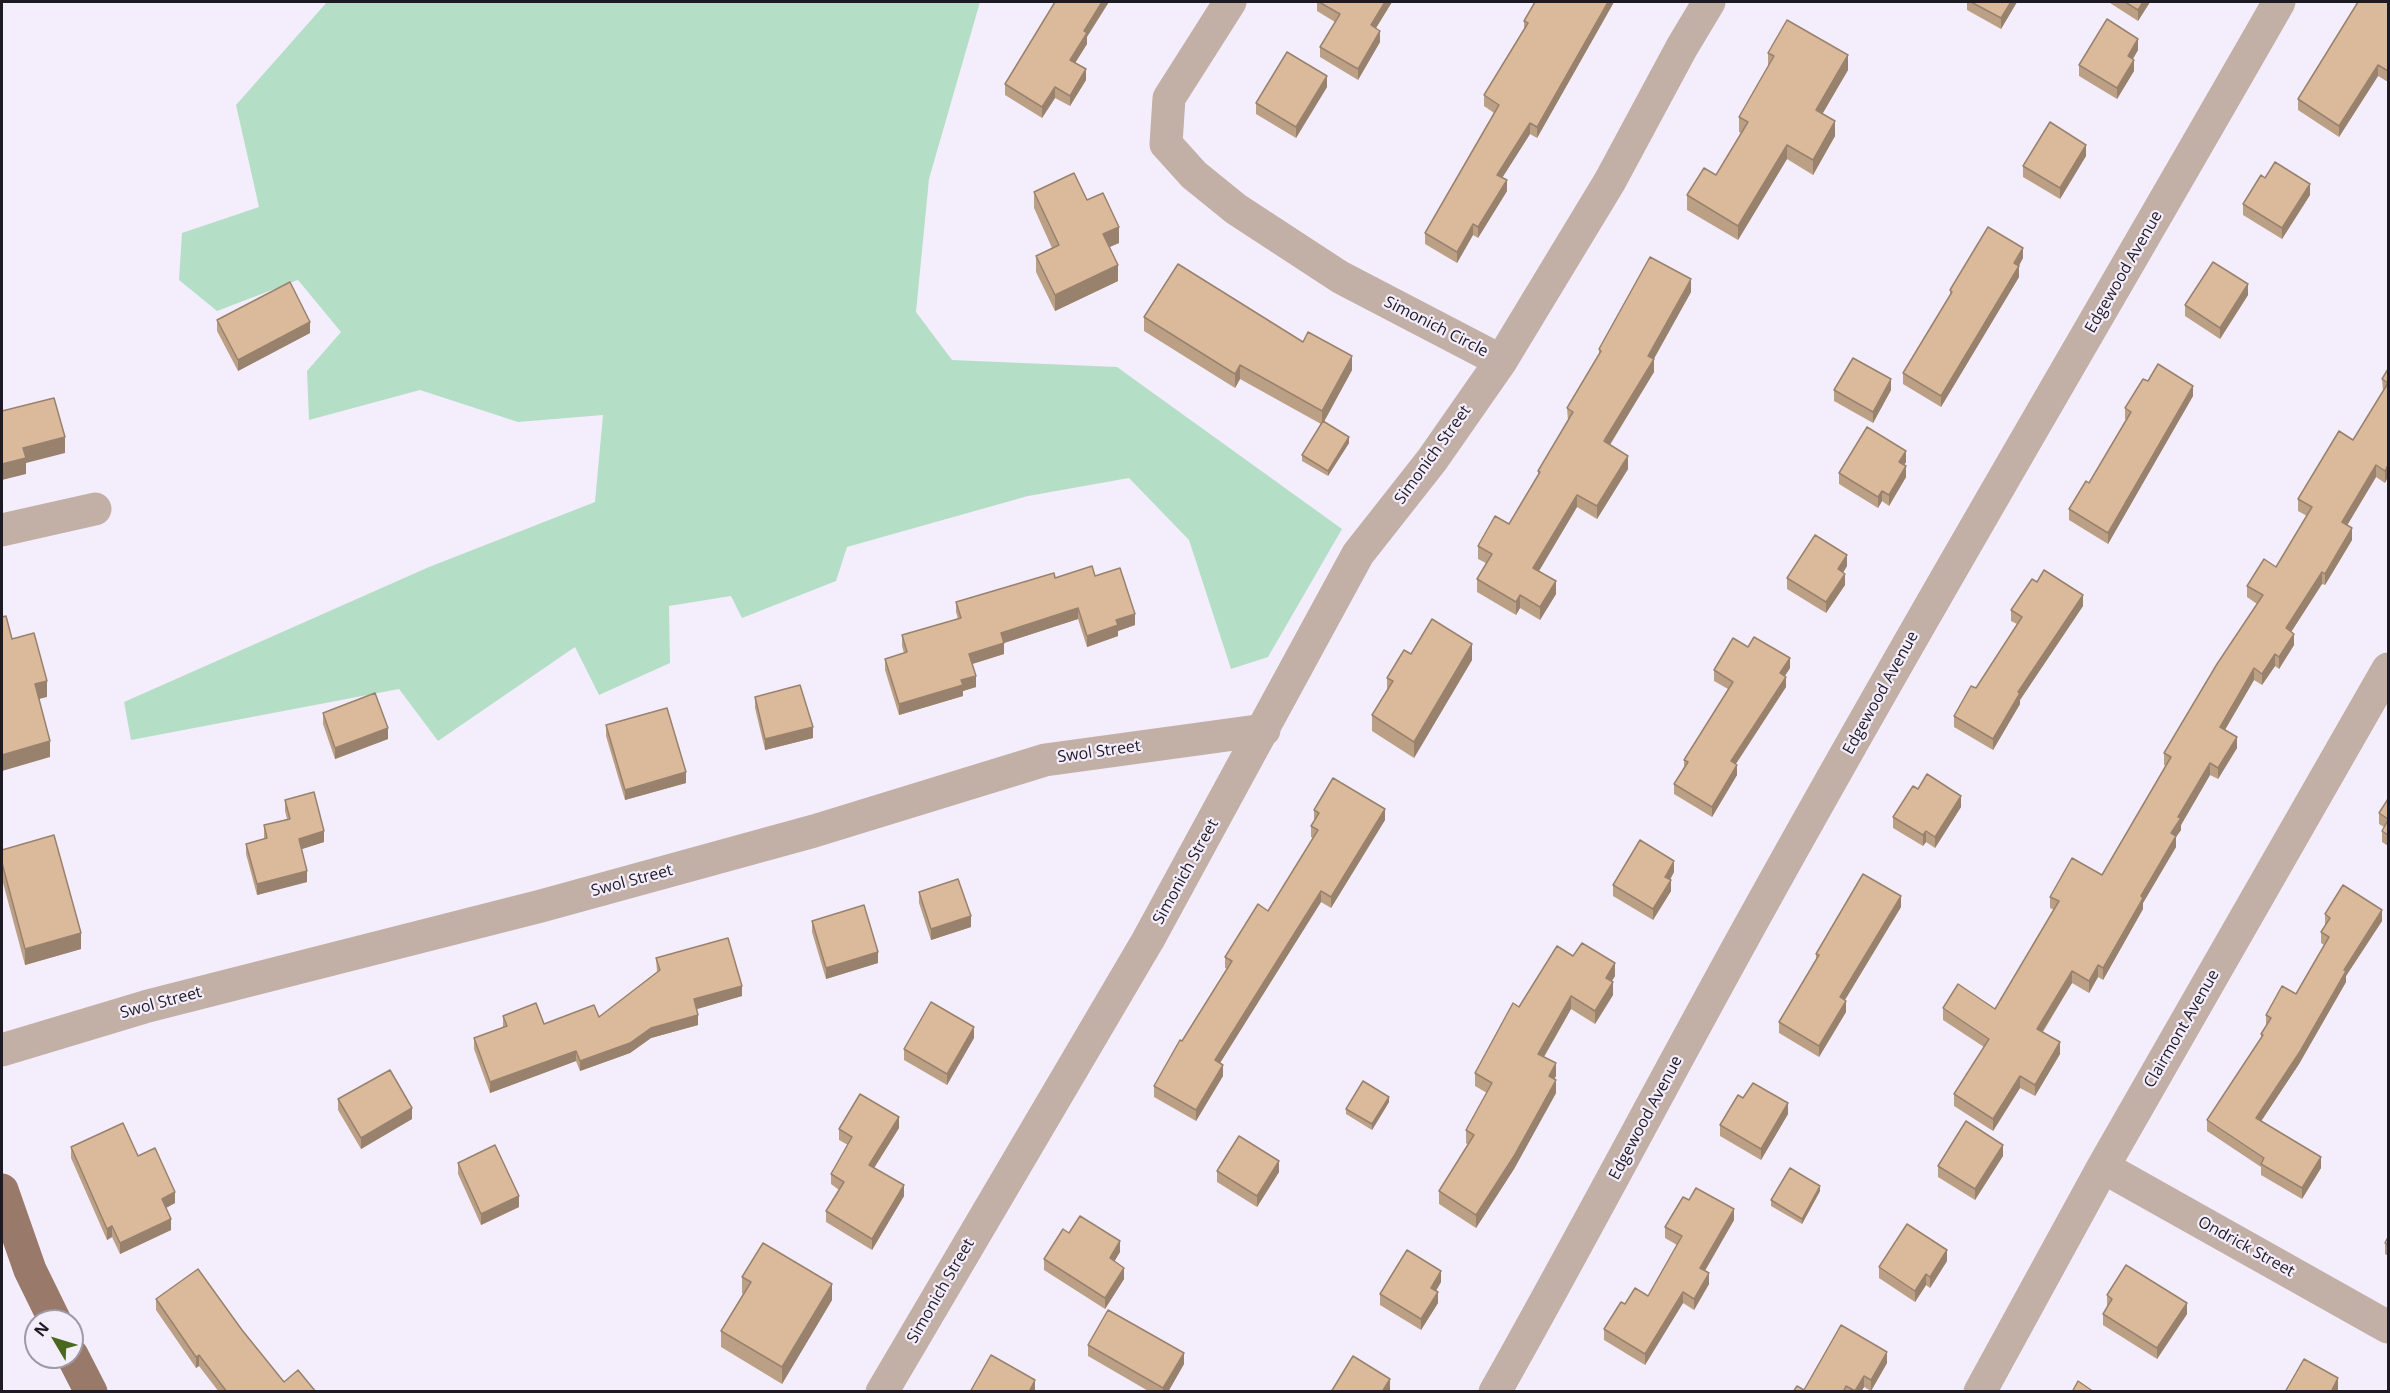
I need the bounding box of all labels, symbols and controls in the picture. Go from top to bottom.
street label: Edgewood Avenue [2081,208,2167,336]
street label: Simonich Circle [1381,293,1491,361]
street label: Simonich Street [1391,402,1475,508]
street label: Edgewood Avenue [1839,628,1923,758]
street label: Swol Street [1056,737,1142,767]
street label: Simonich Street [1149,816,1223,928]
street label: Swol Street [589,861,675,901]
street label: Clairmont Avenue [2140,966,2224,1092]
street label: Swol Street [118,983,204,1023]
street label: Edgewood Avenue [1605,1053,1687,1183]
street label: Ondrick Street [2194,1213,2298,1281]
street label: Simonich Street [903,1235,979,1347]
north arrow [24,1309,84,1369]
text: N [29,1317,54,1341]

